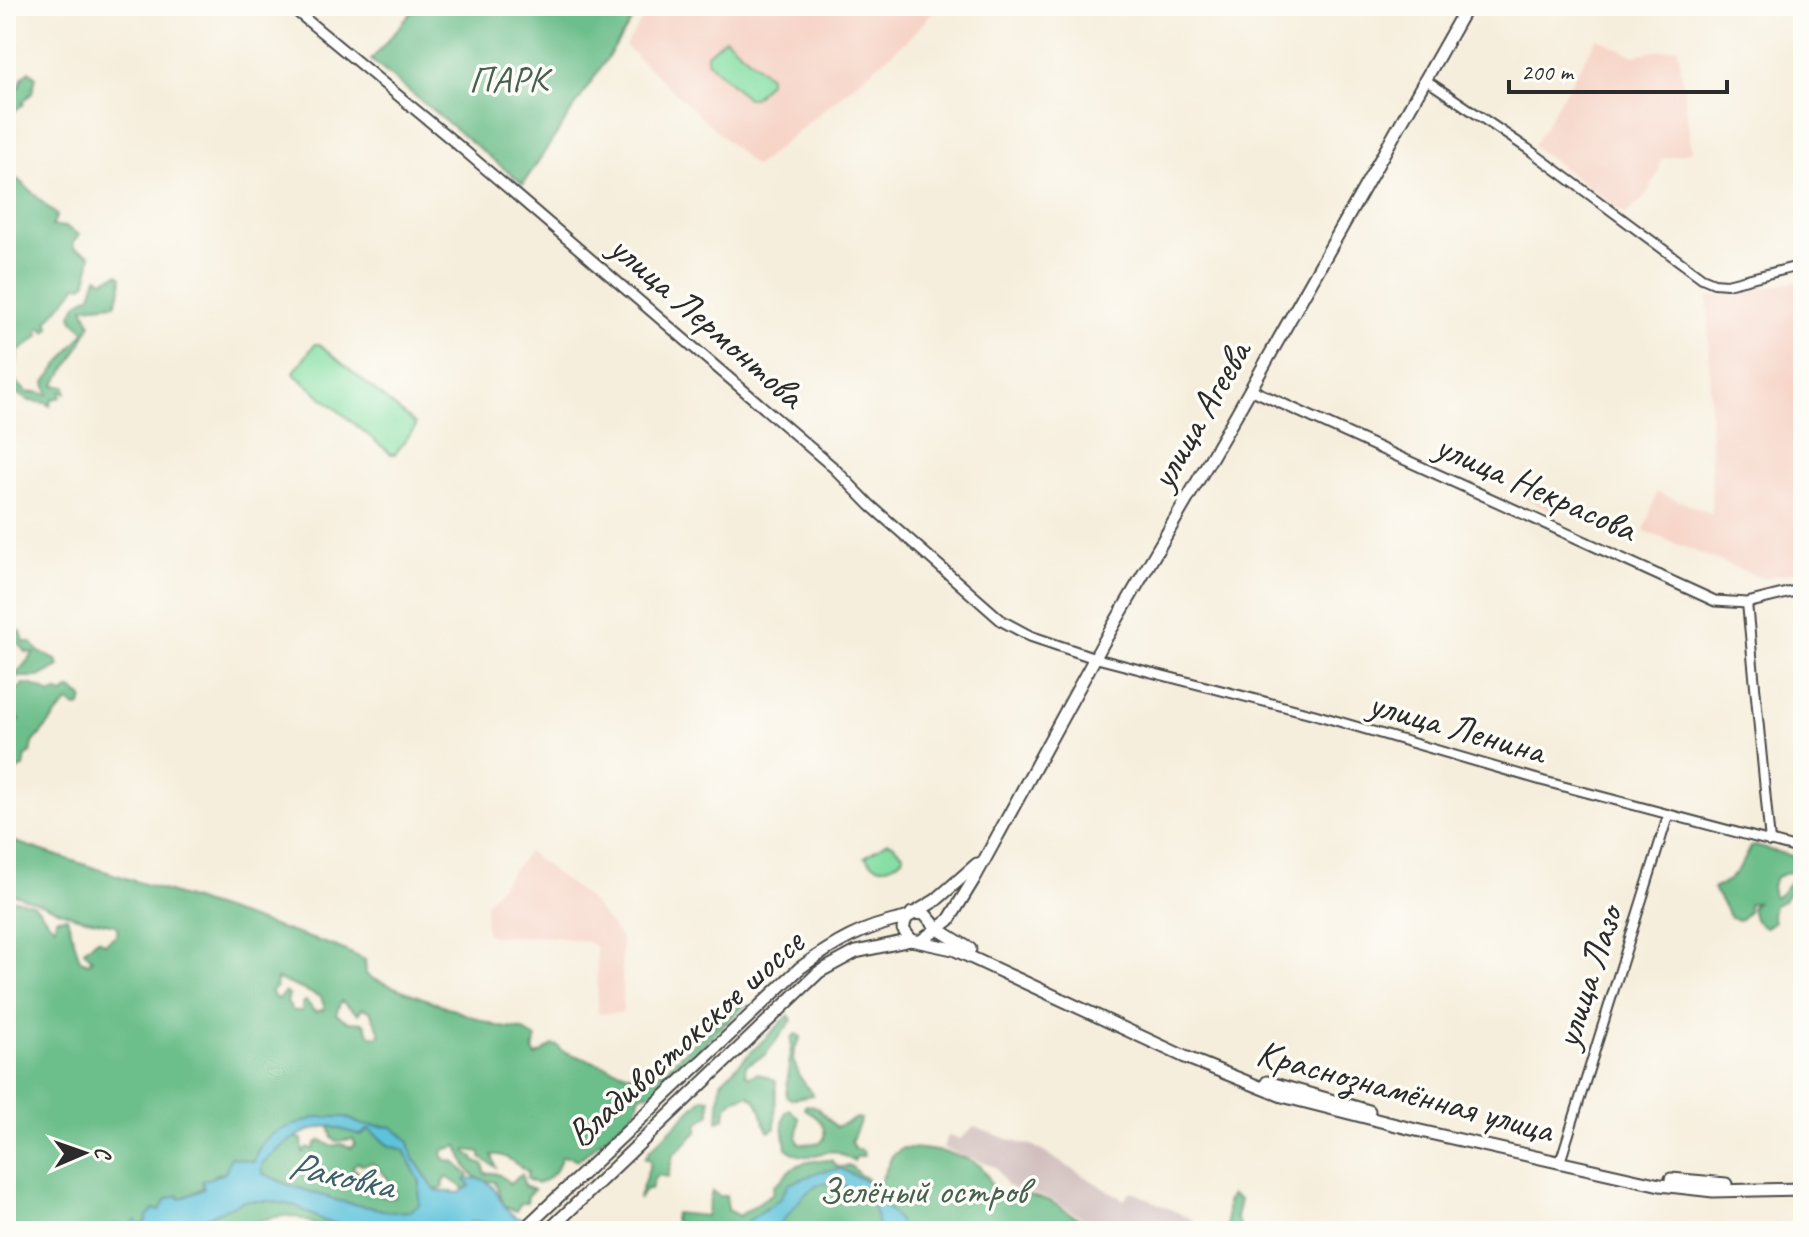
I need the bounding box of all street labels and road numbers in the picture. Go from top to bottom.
street label: улица Лермонтова [599,222,816,420]
street label: улица Агеева [1138,330,1263,499]
street label: улица Некрасова [1427,421,1646,553]
street label: улица Ленина [1362,679,1554,775]
street label: улица Лазо [1542,897,1634,1056]
street label: Владивостокское шоссе [557,917,815,1157]
street label: Краснознамённая улица [1252,1029,1561,1154]

